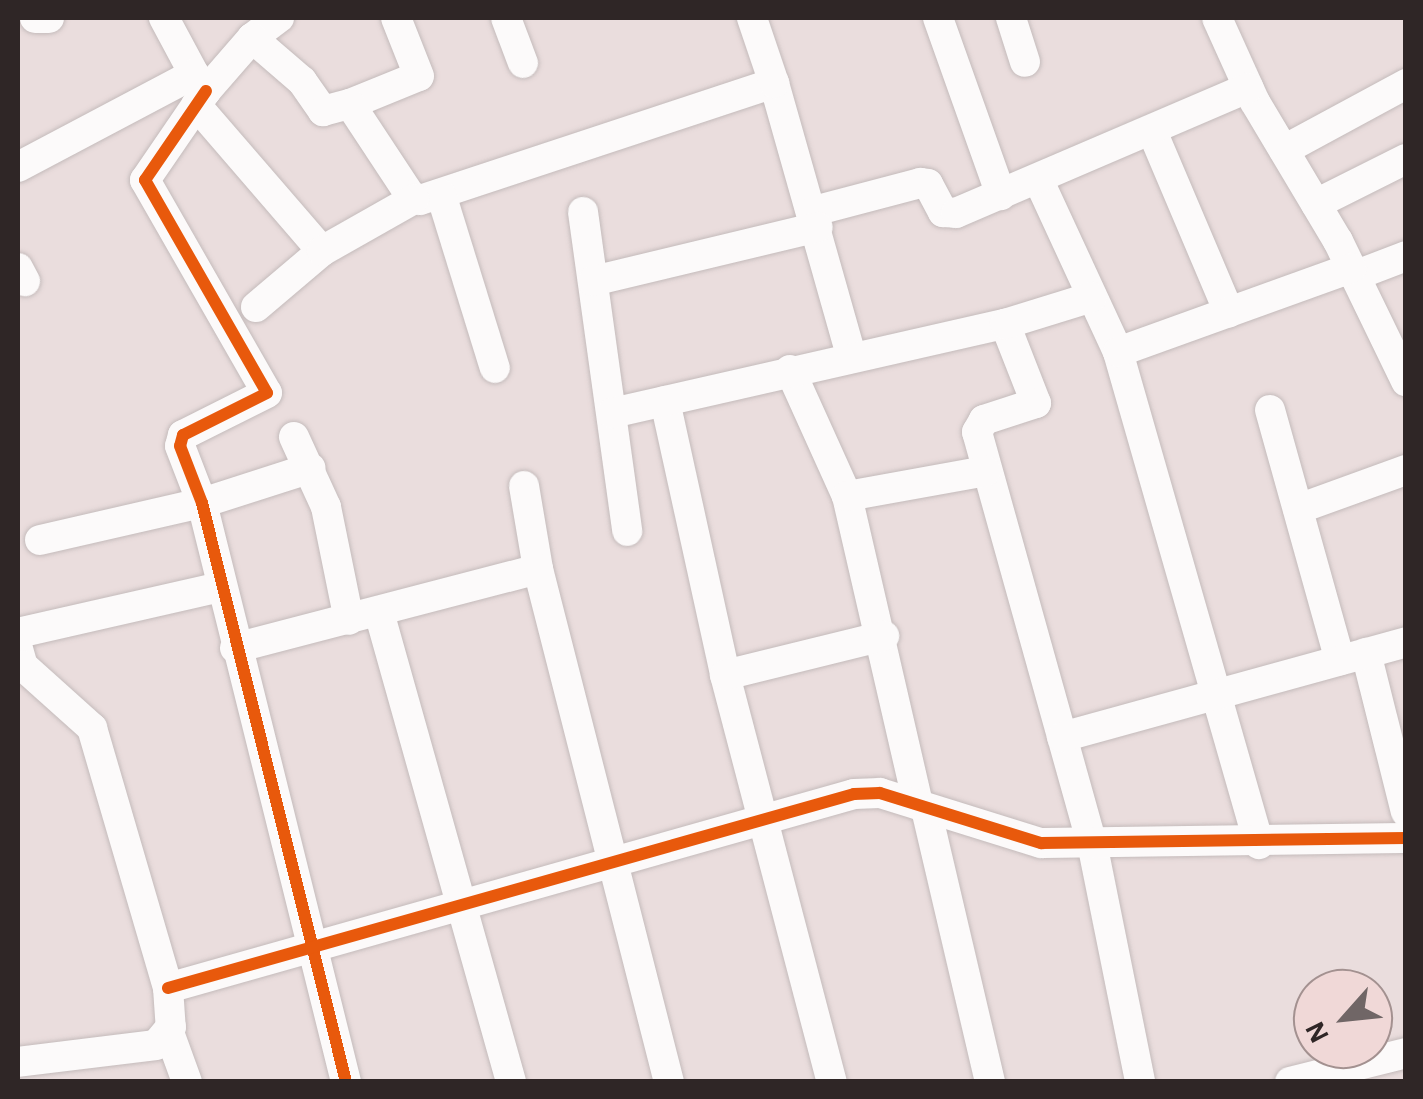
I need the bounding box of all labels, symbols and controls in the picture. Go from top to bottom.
north arrow [1293,969,1393,1069]
text: N [1301,1017,1335,1047]

